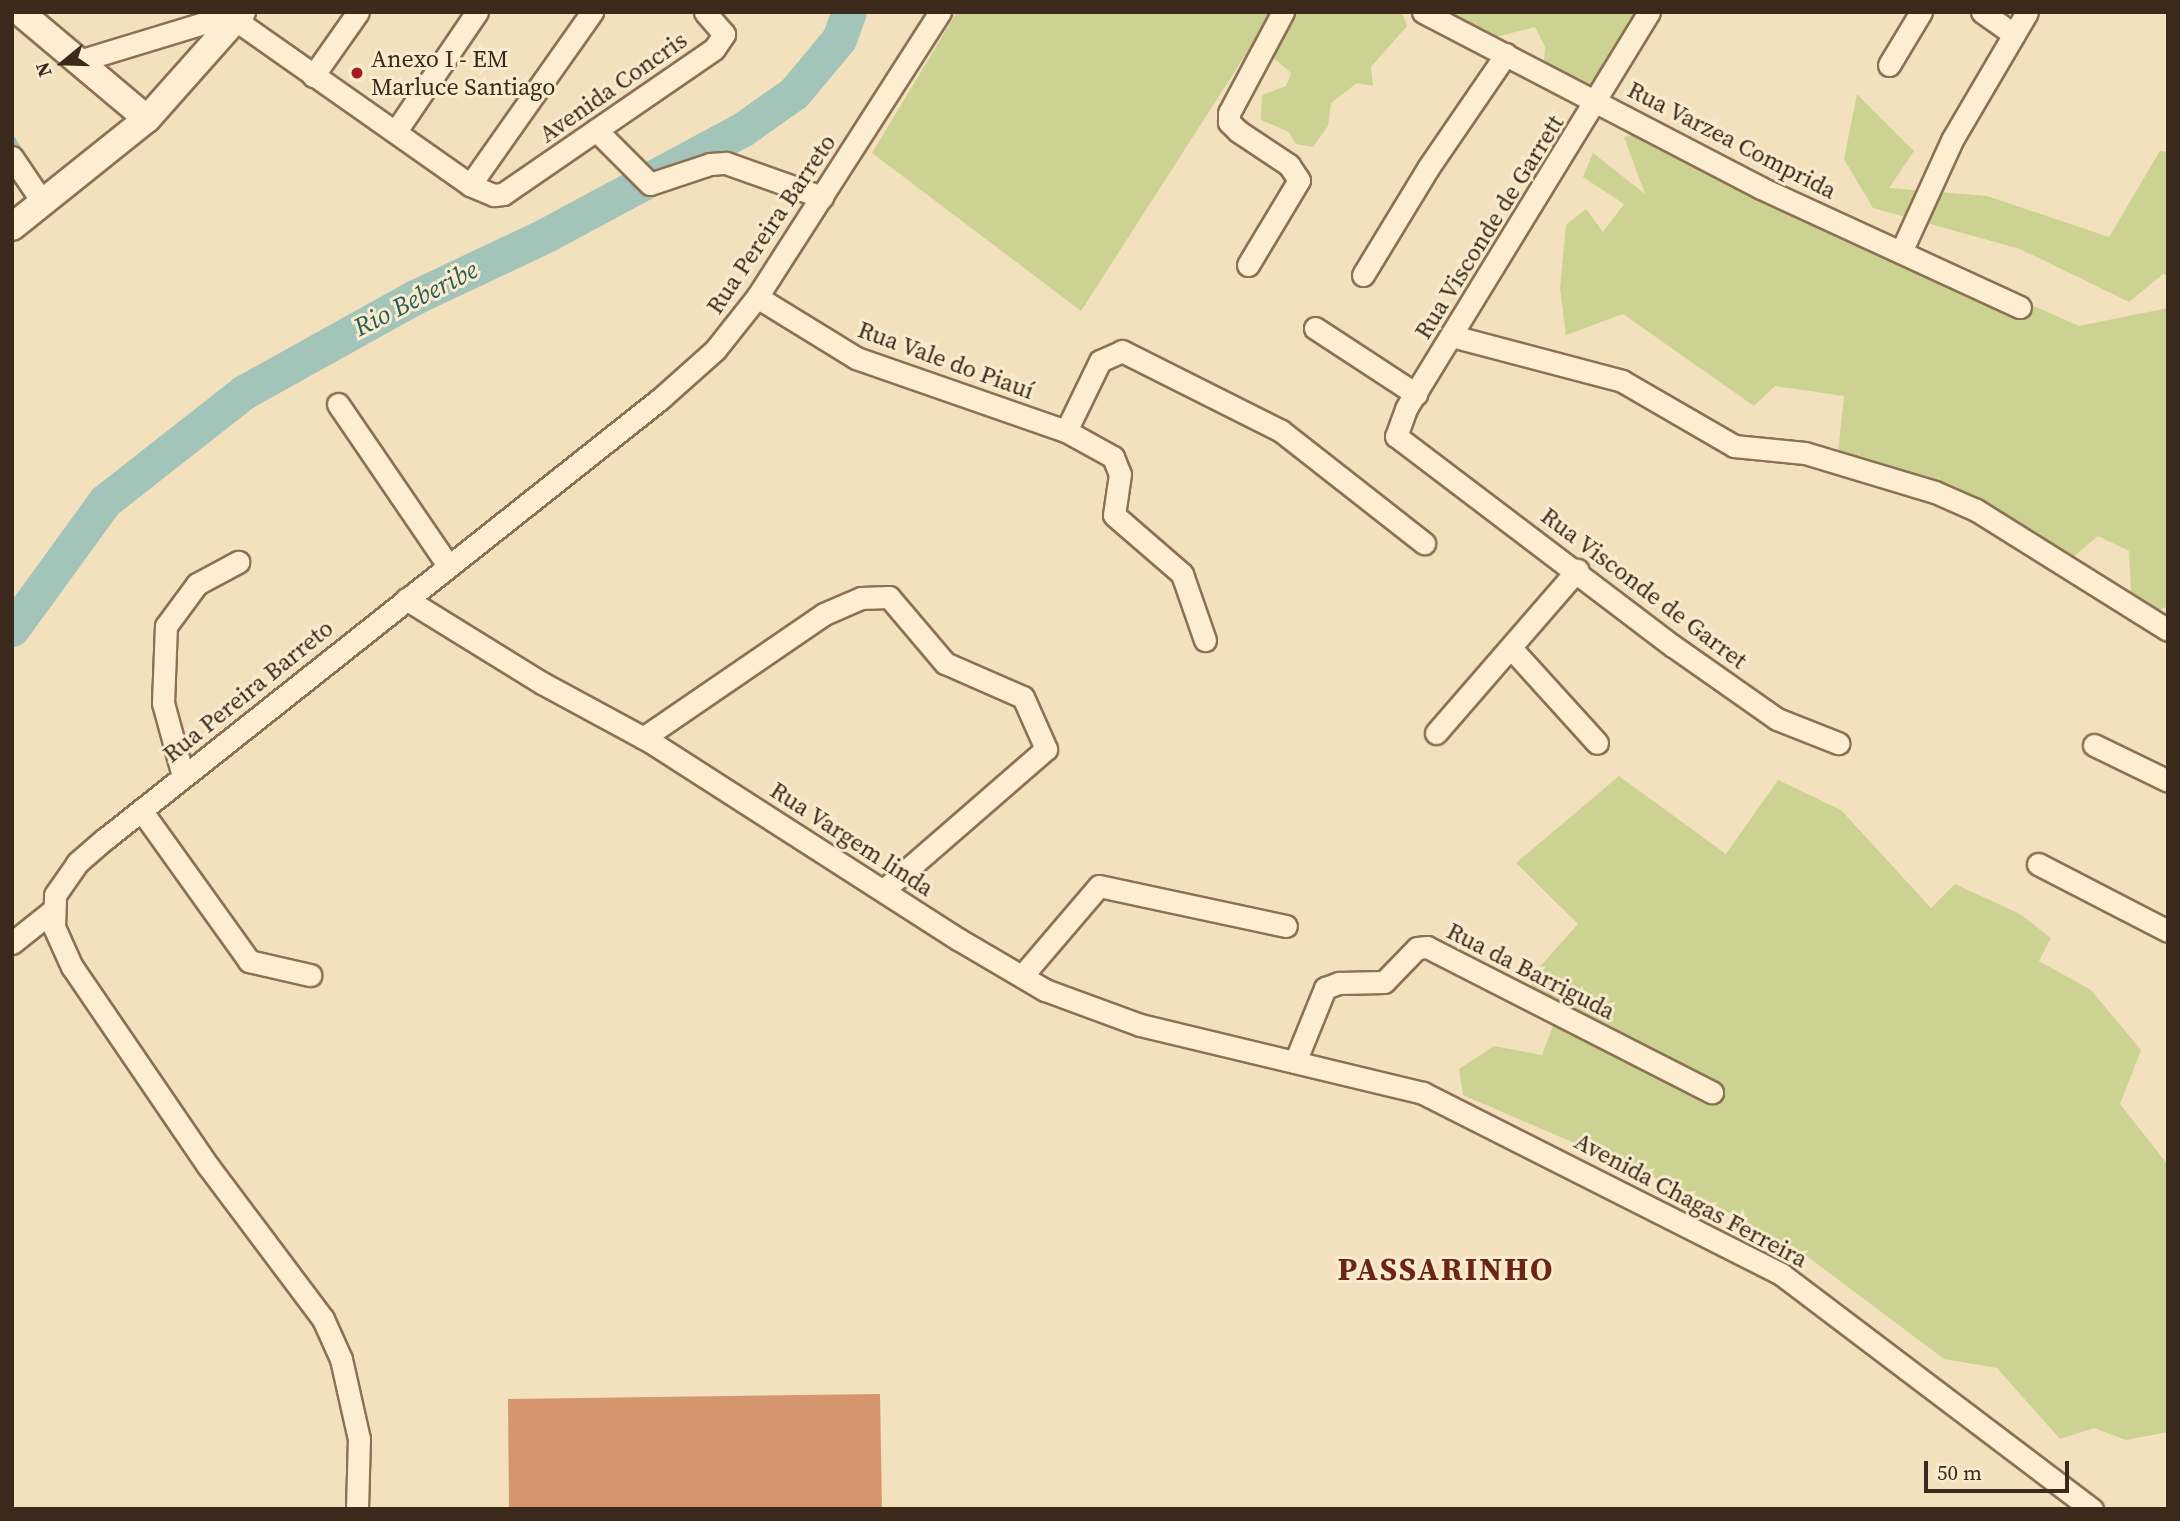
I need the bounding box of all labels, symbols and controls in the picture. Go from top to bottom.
street label: Avenida Concris [534,25,692,149]
north arrow [28,28,98,98]
place label: Anexo I - EM Marluce Santiago [371,45,555,101]
text: N [29,59,58,81]
marker: Anexo I - EM Marluce Santiago [349,65,365,81]
street label: Rua Varzea Comprida [1623,75,1841,205]
street label: Rua Visconde de Garrett [1408,110,1570,344]
street label: Rua Pereira Barreto [700,129,842,319]
water label: Rio Beberibe [349,254,483,344]
street label: Rua Vale do Piauí [854,315,1038,405]
street label: Rua Visconde de Garret [1535,501,1753,675]
street label: Rua Pereira Barreto [157,614,339,768]
street label: Rua Vargem linda [765,775,939,903]
street label: Rua da Barriguda [1442,916,1620,1026]
street label: Avenida Chagas Ferreira [1570,1126,1812,1274]
district label: PASSARINHO [1339,1250,1553,1288]
scale bar [1928,1448,2073,1492]
text: 50 m [1937,1458,1982,1487]

